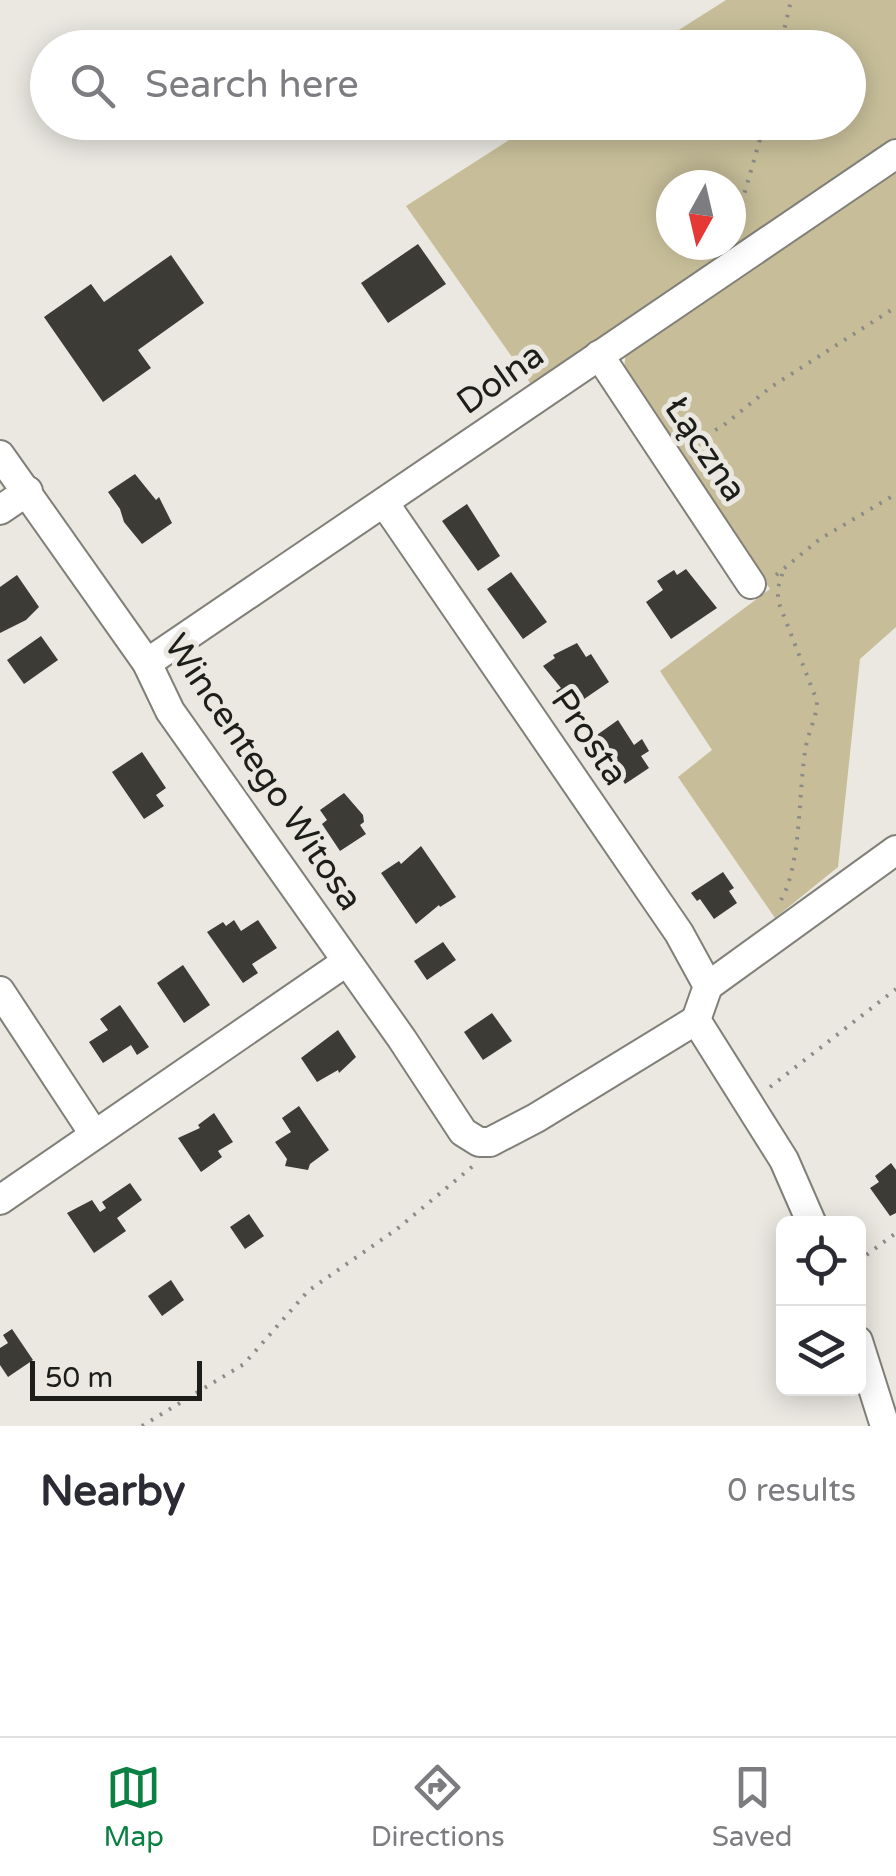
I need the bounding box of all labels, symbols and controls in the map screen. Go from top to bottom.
search box [30,30,866,140]
icon: search [65,58,120,113]
text: Search here [145,62,359,108]
north arrow [656,170,746,260]
street label: Dolna [449,334,552,424]
street label: Łączna [655,389,755,510]
street label: Wincentego Witosa [155,626,371,919]
street label: Prosta [542,681,637,794]
map controls [776,1216,866,1396]
button: locate [776,1216,866,1306]
button: layers [776,1306,866,1396]
scale bar [30,1356,202,1400]
text: 50 m [45,1361,113,1395]
text: Nearby [40,1466,185,1517]
text: 0 results [727,1472,856,1510]
tab: Map [103,1760,164,1854]
tab: Directions [371,1760,505,1854]
tab: Saved [712,1760,793,1854]

